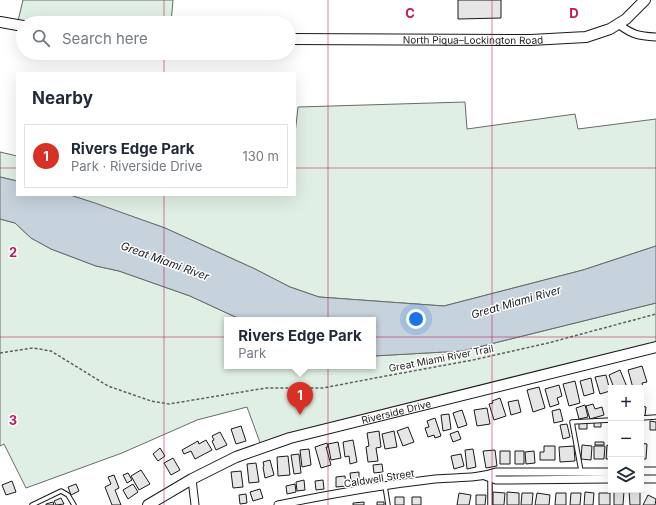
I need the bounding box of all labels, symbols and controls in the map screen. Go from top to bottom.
text: C [405,5,415,21]
text: D [569,5,579,21]
search box [16,16,296,60]
icon: search [30,27,52,49]
text: Search here [62,29,148,48]
street label: North Piqua–Lockington Road [403,33,544,46]
text: Nearby [32,88,93,108]
text: Rivers Edge Park [71,139,194,158]
text: 1 [43,148,49,164]
text: 130 m [242,148,279,164]
text: Park · Riverside Drive [71,158,202,174]
water label: Great Miami River [119,239,212,284]
text: 2 [9,244,17,260]
water label: Great Miami River [469,282,563,322]
your location [406,309,426,329]
popup [224,317,376,369]
text: Rivers Edge Park [238,326,362,345]
street label: Great Miami River Trail [388,342,494,374]
text: Park [238,345,266,361]
pin: 1 [287,382,313,415]
map controls [608,385,644,493]
button: + [608,385,644,421]
street label: Riverside Drive [360,397,432,426]
text: 3 [9,412,17,428]
button: − [608,421,644,457]
button: layers [608,457,644,493]
street label: Caldwell Street [343,466,416,489]

